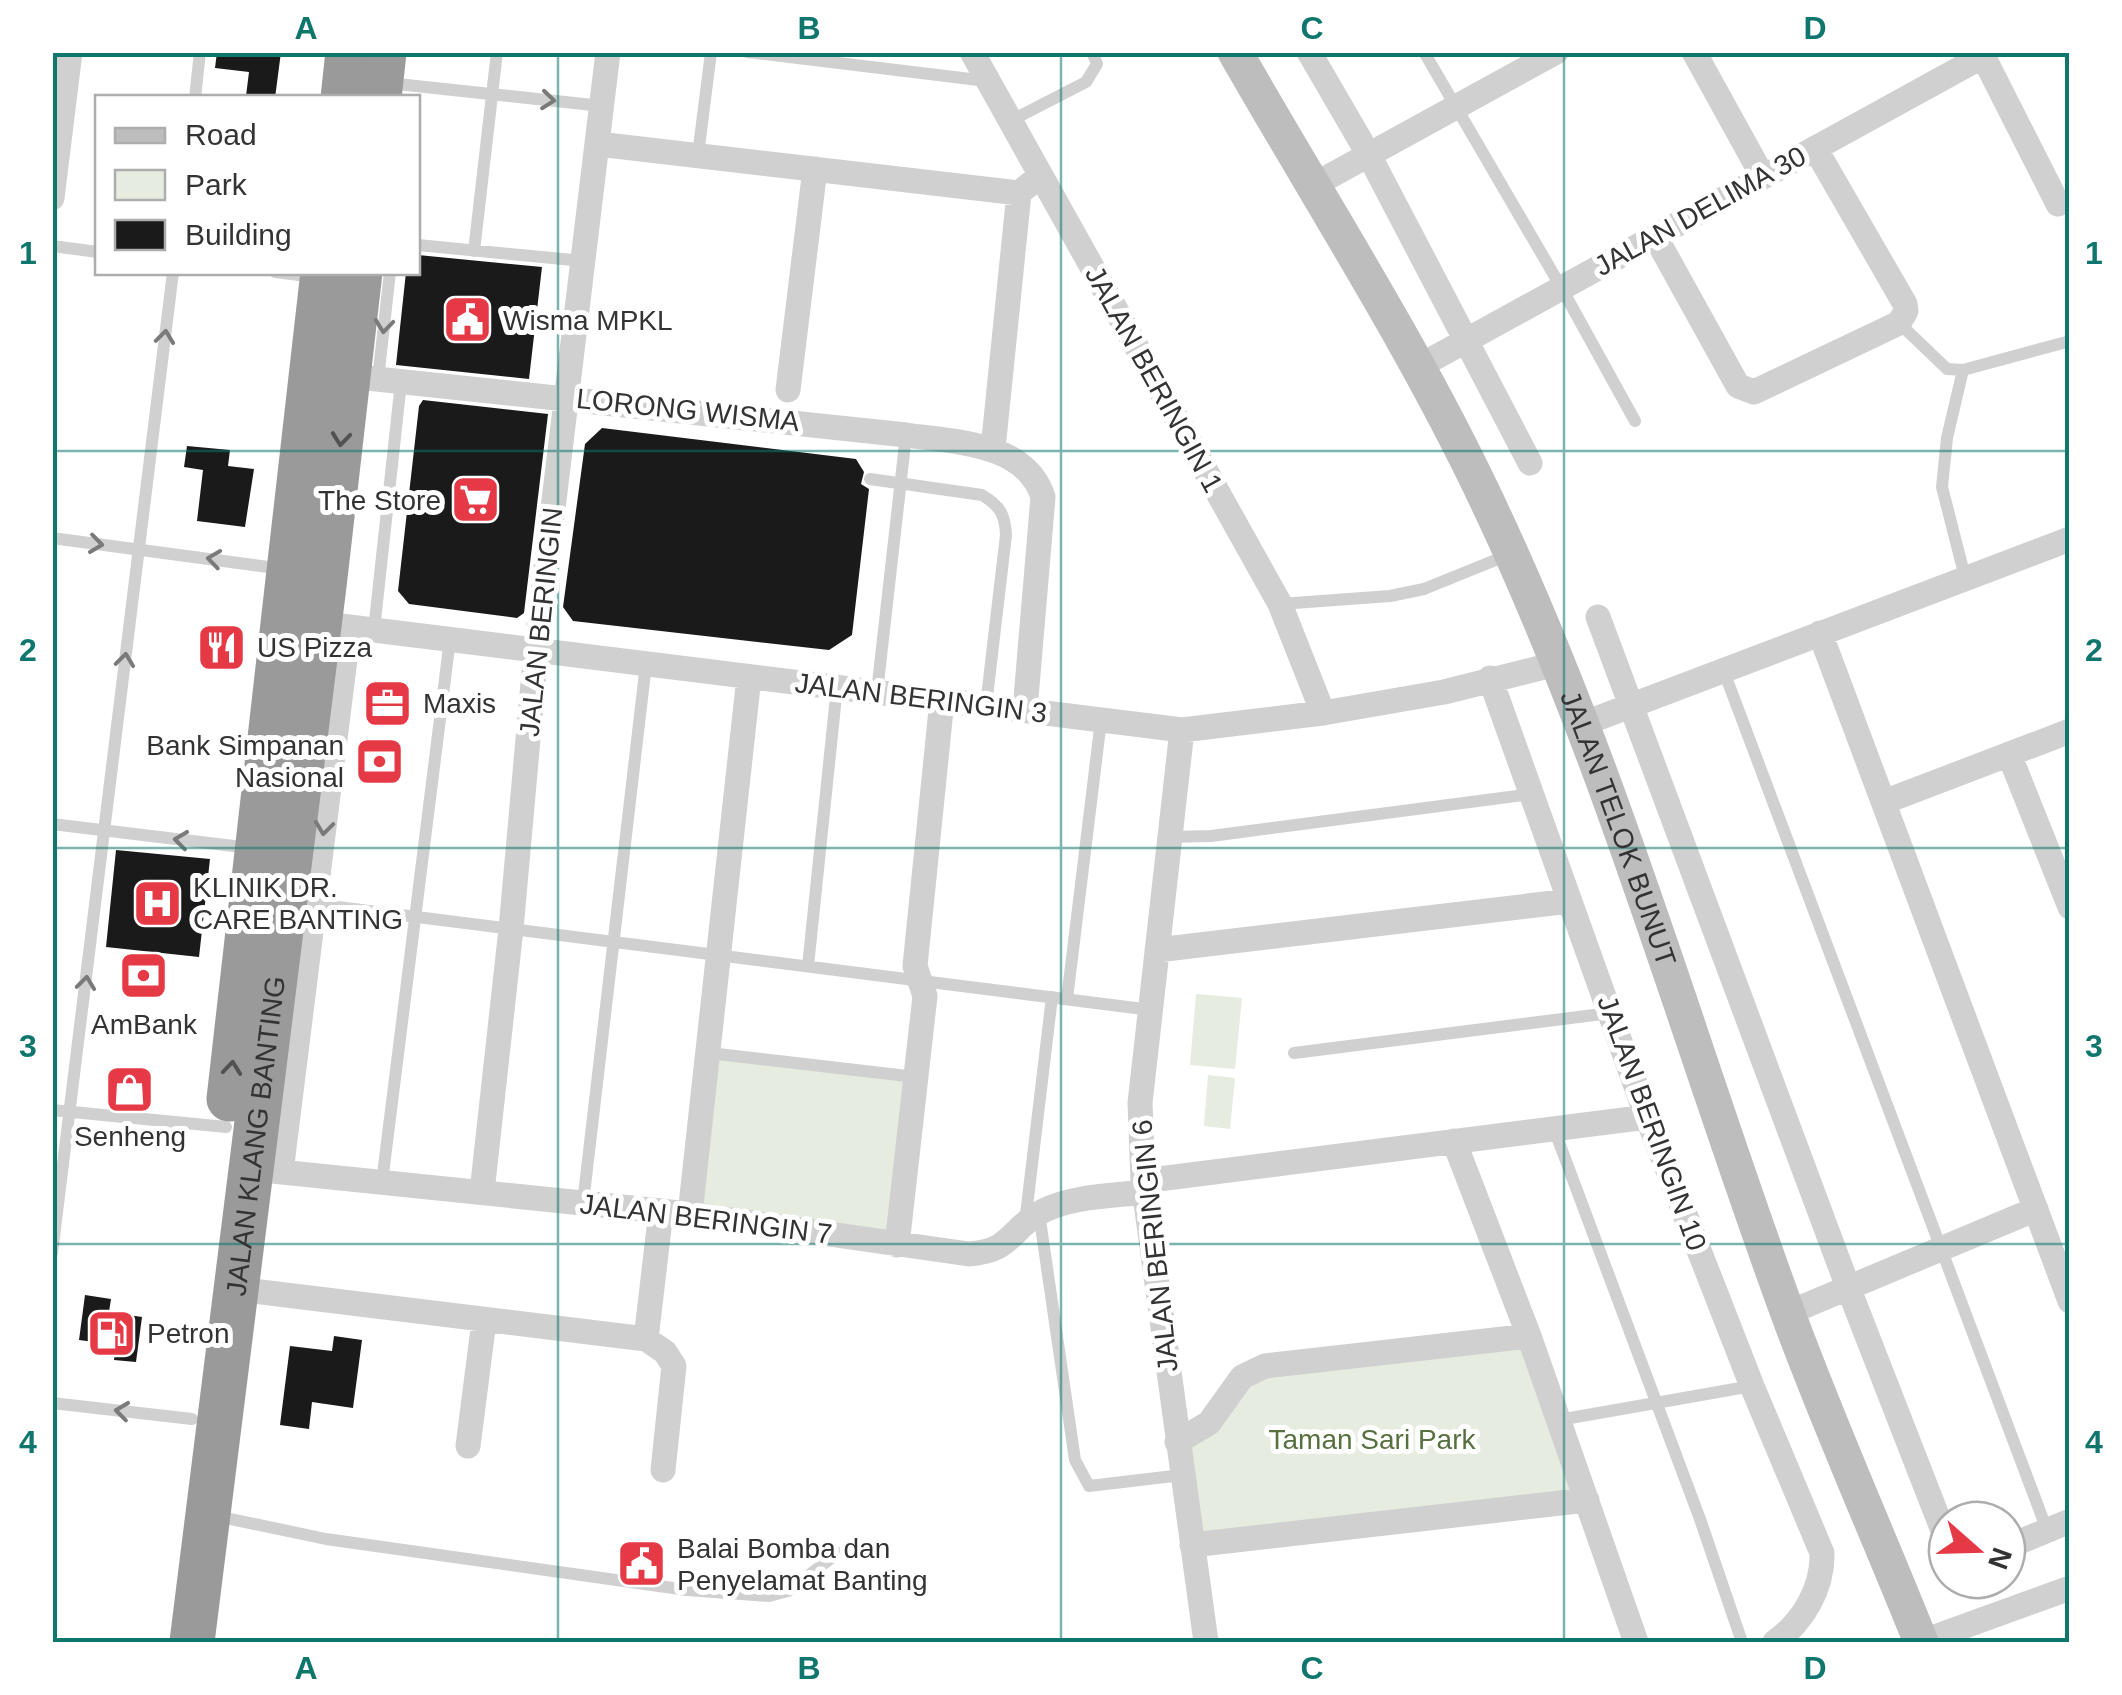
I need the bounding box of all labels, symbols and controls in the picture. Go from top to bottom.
text: A [294,10,318,46]
text: B [797,10,821,46]
text: C [1300,10,1324,46]
text: D [1803,10,1827,46]
one-way arrow [540,89,556,110]
legend [95,95,420,275]
text: Road [185,118,257,151]
street label: JALAN DELIMA 30 [1589,140,1811,282]
text: Park [185,168,248,201]
text: Building [185,218,292,251]
text: 1 [19,235,37,271]
text: 1 [2085,235,2103,271]
street label: JALAN BERINGIN 1 [1079,261,1229,497]
public building icon: Wisma MPKL [442,294,494,346]
place label: Wisma MPKL [503,305,673,336]
one-way arrow [374,319,395,335]
one-way arrow [154,329,175,345]
street label: LORONG WISMA [575,383,801,437]
one-way arrow [331,431,352,447]
supermarket icon: The Store [450,474,502,526]
place label: The Store [318,485,441,516]
street label: JALAN BERINGIN [514,506,568,738]
one-way arrow [88,533,104,554]
one-way arrow [206,550,222,571]
restaurant icon: US Pizza [196,621,248,673]
text: 2 [19,632,37,668]
place label: US Pizza [257,632,373,663]
text: 2 [2085,632,2103,668]
one-way arrow [114,652,135,668]
street label: JALAN BERINGIN 3 [793,667,1049,729]
office icon: Maxis [362,677,414,729]
street label: JALAN TELOK BUNUT [1555,686,1682,970]
place label: Maxis [423,688,496,719]
place label: Bank Simpanan Nasional [146,730,344,793]
bank icon: Bank Simpanan Nasional [353,735,405,787]
one-way arrow [314,820,335,836]
one-way arrow [172,830,188,851]
place label: KLINIK DR. CARE BANTING [193,872,403,935]
hospital icon: KLINIK DR. CARE BANTING [132,877,184,929]
bank icon: AmBank [118,950,170,1002]
one-way arrow [75,974,96,990]
street label: JALAN KLANG BANTING [220,974,291,1298]
street label: JALAN BERINGIN 10 [1591,991,1713,1255]
place label: AmBank [91,1009,198,1040]
text: 3 [19,1028,37,1064]
text: 3 [2085,1028,2103,1064]
one-way arrow [221,1060,242,1076]
shop icon: Senheng [104,1063,156,1115]
street label: JALAN BERINGIN 6 [1126,1118,1184,1374]
place label: Senheng [74,1121,186,1152]
street label: JALAN BERINGIN 7 [578,1188,834,1250]
fuel station icon: Petron [86,1307,138,1359]
place label: Petron [147,1318,230,1349]
one-way arrow [114,1401,130,1422]
text: 4 [19,1424,37,1460]
park label: Taman Sari Park [1269,1424,1476,1455]
text: 4 [2085,1424,2103,1460]
north arrow [1927,1500,2027,1600]
place label: Balai Bomba dan Penyelamat Banting [677,1533,928,1596]
public building icon: Balai Bomba dan Penyelamat Banting [616,1538,668,1590]
text: N [1982,1544,2018,1573]
text: A [294,1650,318,1686]
text: B [797,1650,821,1686]
text: C [1300,1650,1324,1686]
text: D [1803,1650,1827,1686]

